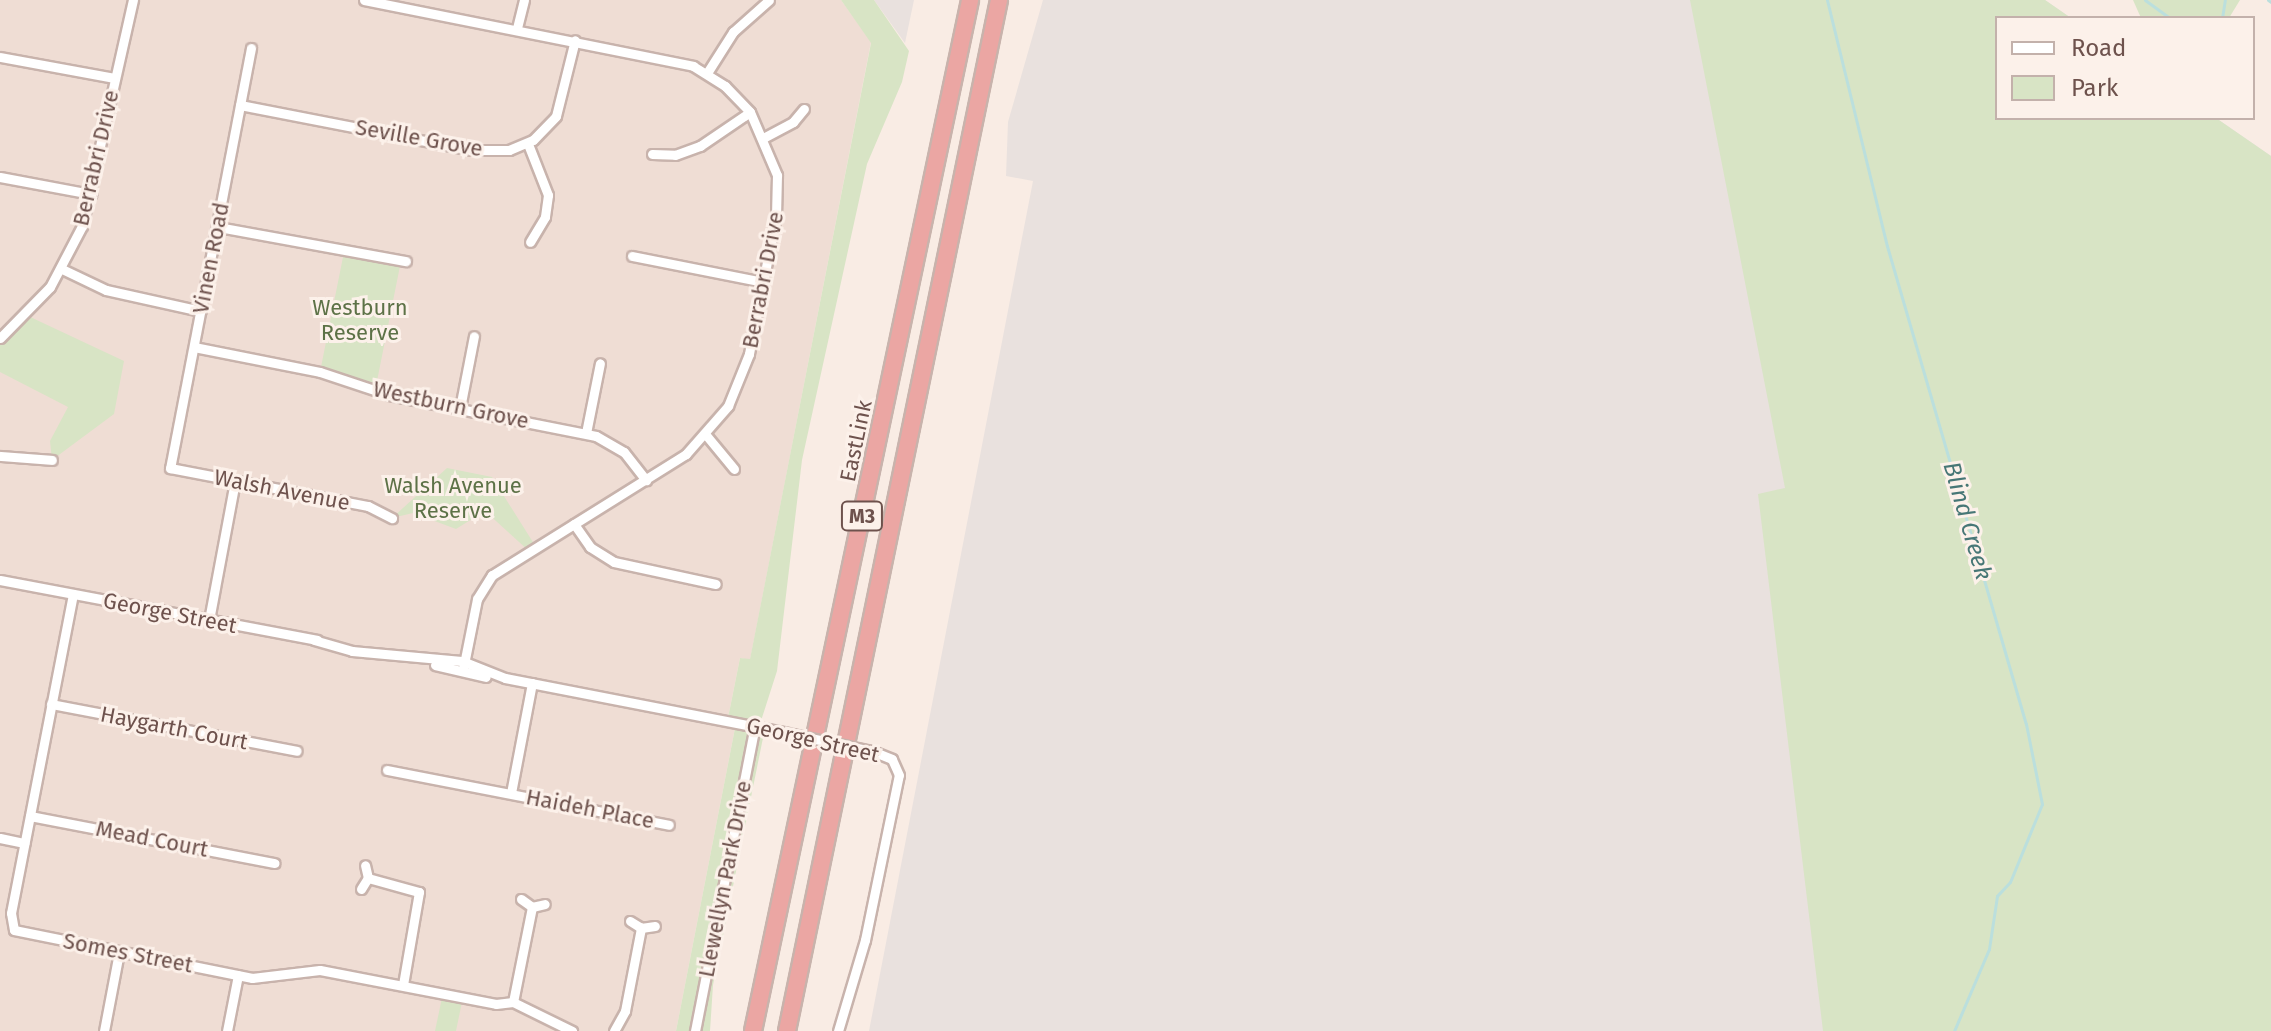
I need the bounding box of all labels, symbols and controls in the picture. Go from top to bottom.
legend [1995,16,2255,120]
text: Road [2071,34,2126,62]
text: Park [2071,74,2118,102]
street label: Berrabri Drive [68,87,124,229]
street label: Seville Grove [353,114,485,162]
street label: Vinen Road [187,200,235,316]
street label: Berrabri Drive [737,209,789,351]
park label: Westburn Reserve [312,294,408,346]
street label: Westburn Grove [371,376,531,434]
street label: EastLink [834,398,878,484]
water label: Blind Creek [1936,459,1998,583]
street label: Walsh Avenue [212,464,352,516]
park label: Walsh Avenue Reserve [384,472,522,524]
road number: M3 [840,500,884,532]
street label: George Street [101,587,239,639]
street label: Haygarth Court [98,701,250,755]
street label: George Street [744,712,882,768]
street label: Llewellyn Park Drive [693,778,757,980]
street label: Haideh Place [524,784,656,834]
street label: Mead Court [94,815,210,863]
street label: Somes Street [61,927,195,979]

